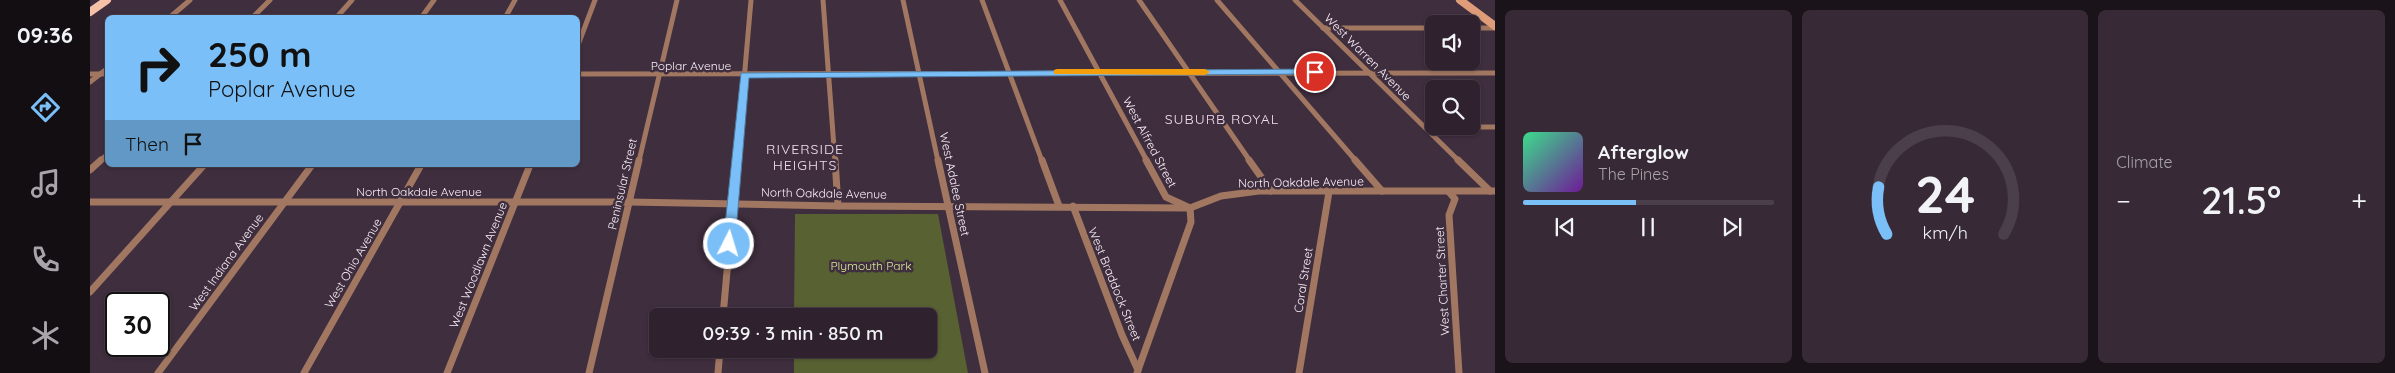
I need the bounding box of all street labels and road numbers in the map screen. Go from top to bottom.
street label: West Warren Avenue [1321,10,1415,104]
street label: Poplar Avenue [651,58,731,73]
street label: West Alfred Street [1120,94,1180,190]
street label: West Adalee Street [937,131,973,237]
street label: Peninsular Street [604,137,640,231]
street label: North Oakdale Avenue [1238,173,1364,191]
street label: North Oakdale Avenue [356,184,482,199]
street label: North Oakdale Avenue [761,184,887,202]
street label: West Woodlawn Avenue [446,200,510,330]
street label: West Indiana Avenue [186,210,267,314]
street label: West Ohio Avenue [321,215,385,311]
street label: West Braddock Street [1085,225,1145,343]
street label: West Charter Street [1432,226,1452,336]
street label: Coral Street [1290,246,1316,314]

